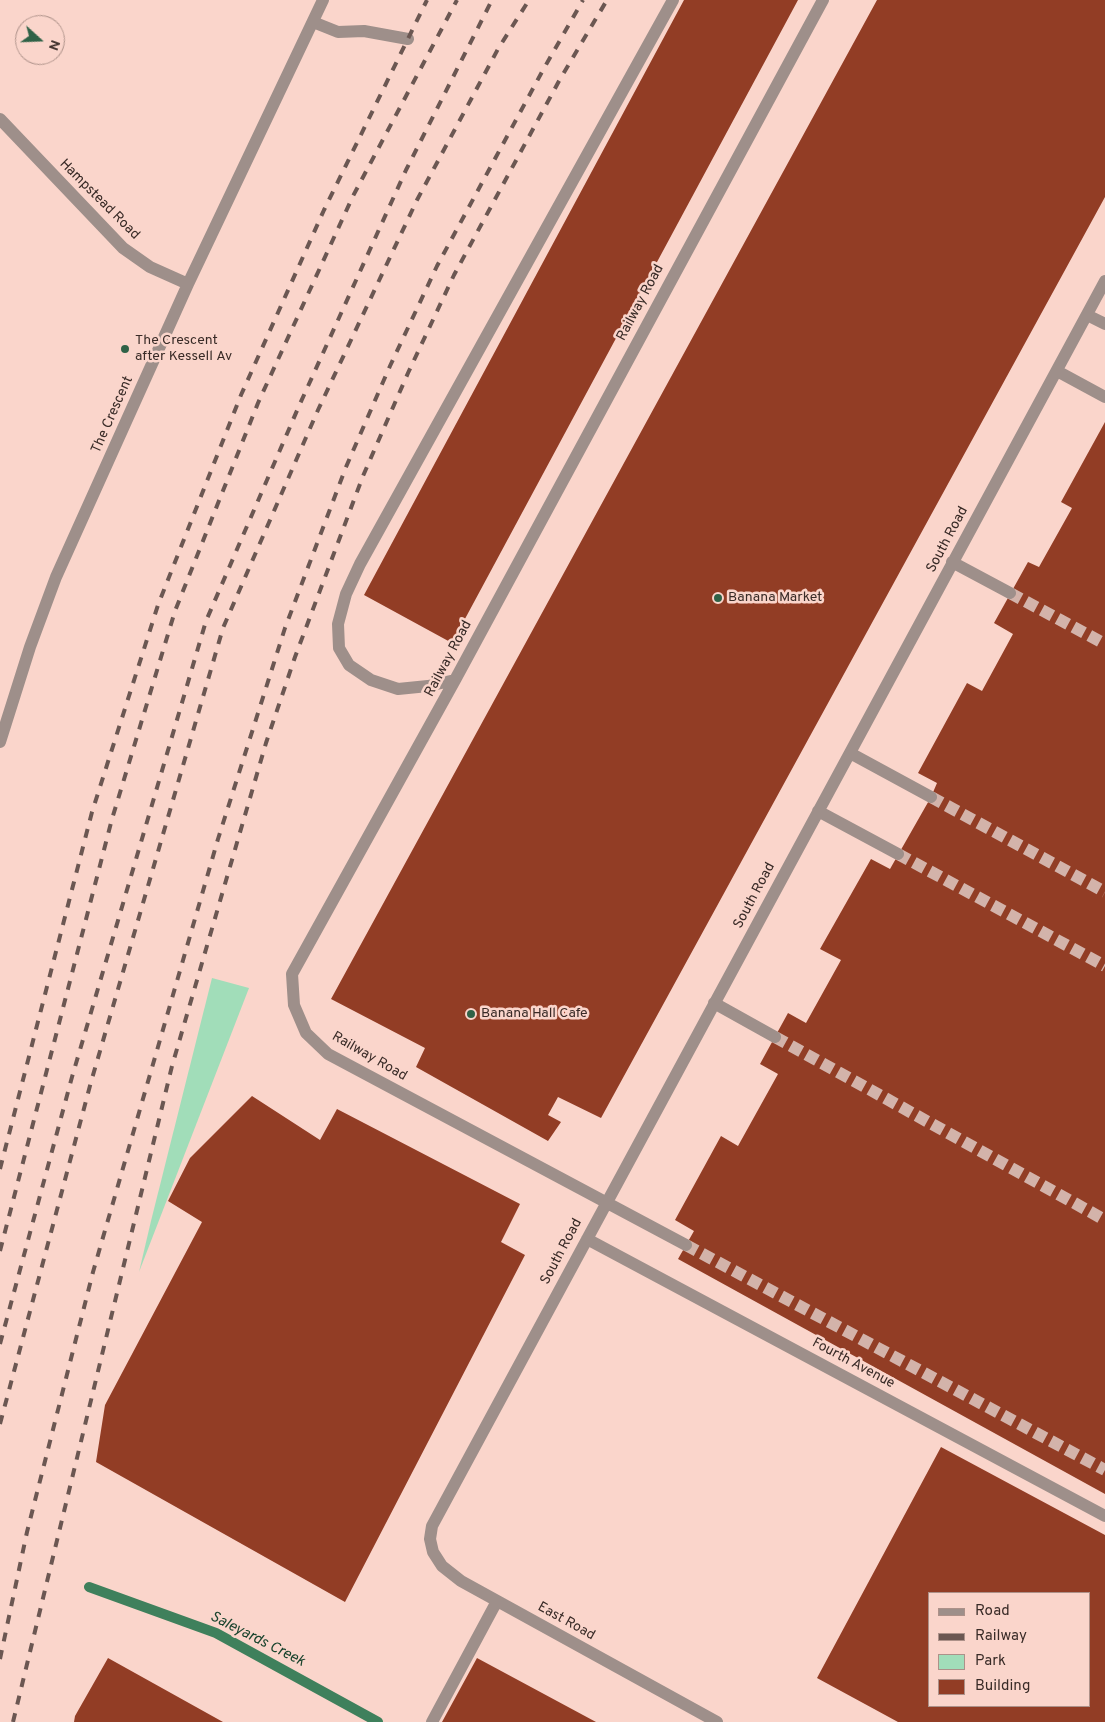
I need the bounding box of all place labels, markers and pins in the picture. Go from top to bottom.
place label: The Crescent after Kessell Av [135,333,232,366]
marker: The Crescent after Kessell Av [119,343,131,355]
place label: Banana Market [728,590,822,606]
marker: Banana Market [712,592,724,604]
place label: Banana Hall Cafe [481,1006,588,1022]
marker: Banana Hall Cafe [465,1008,477,1020]

